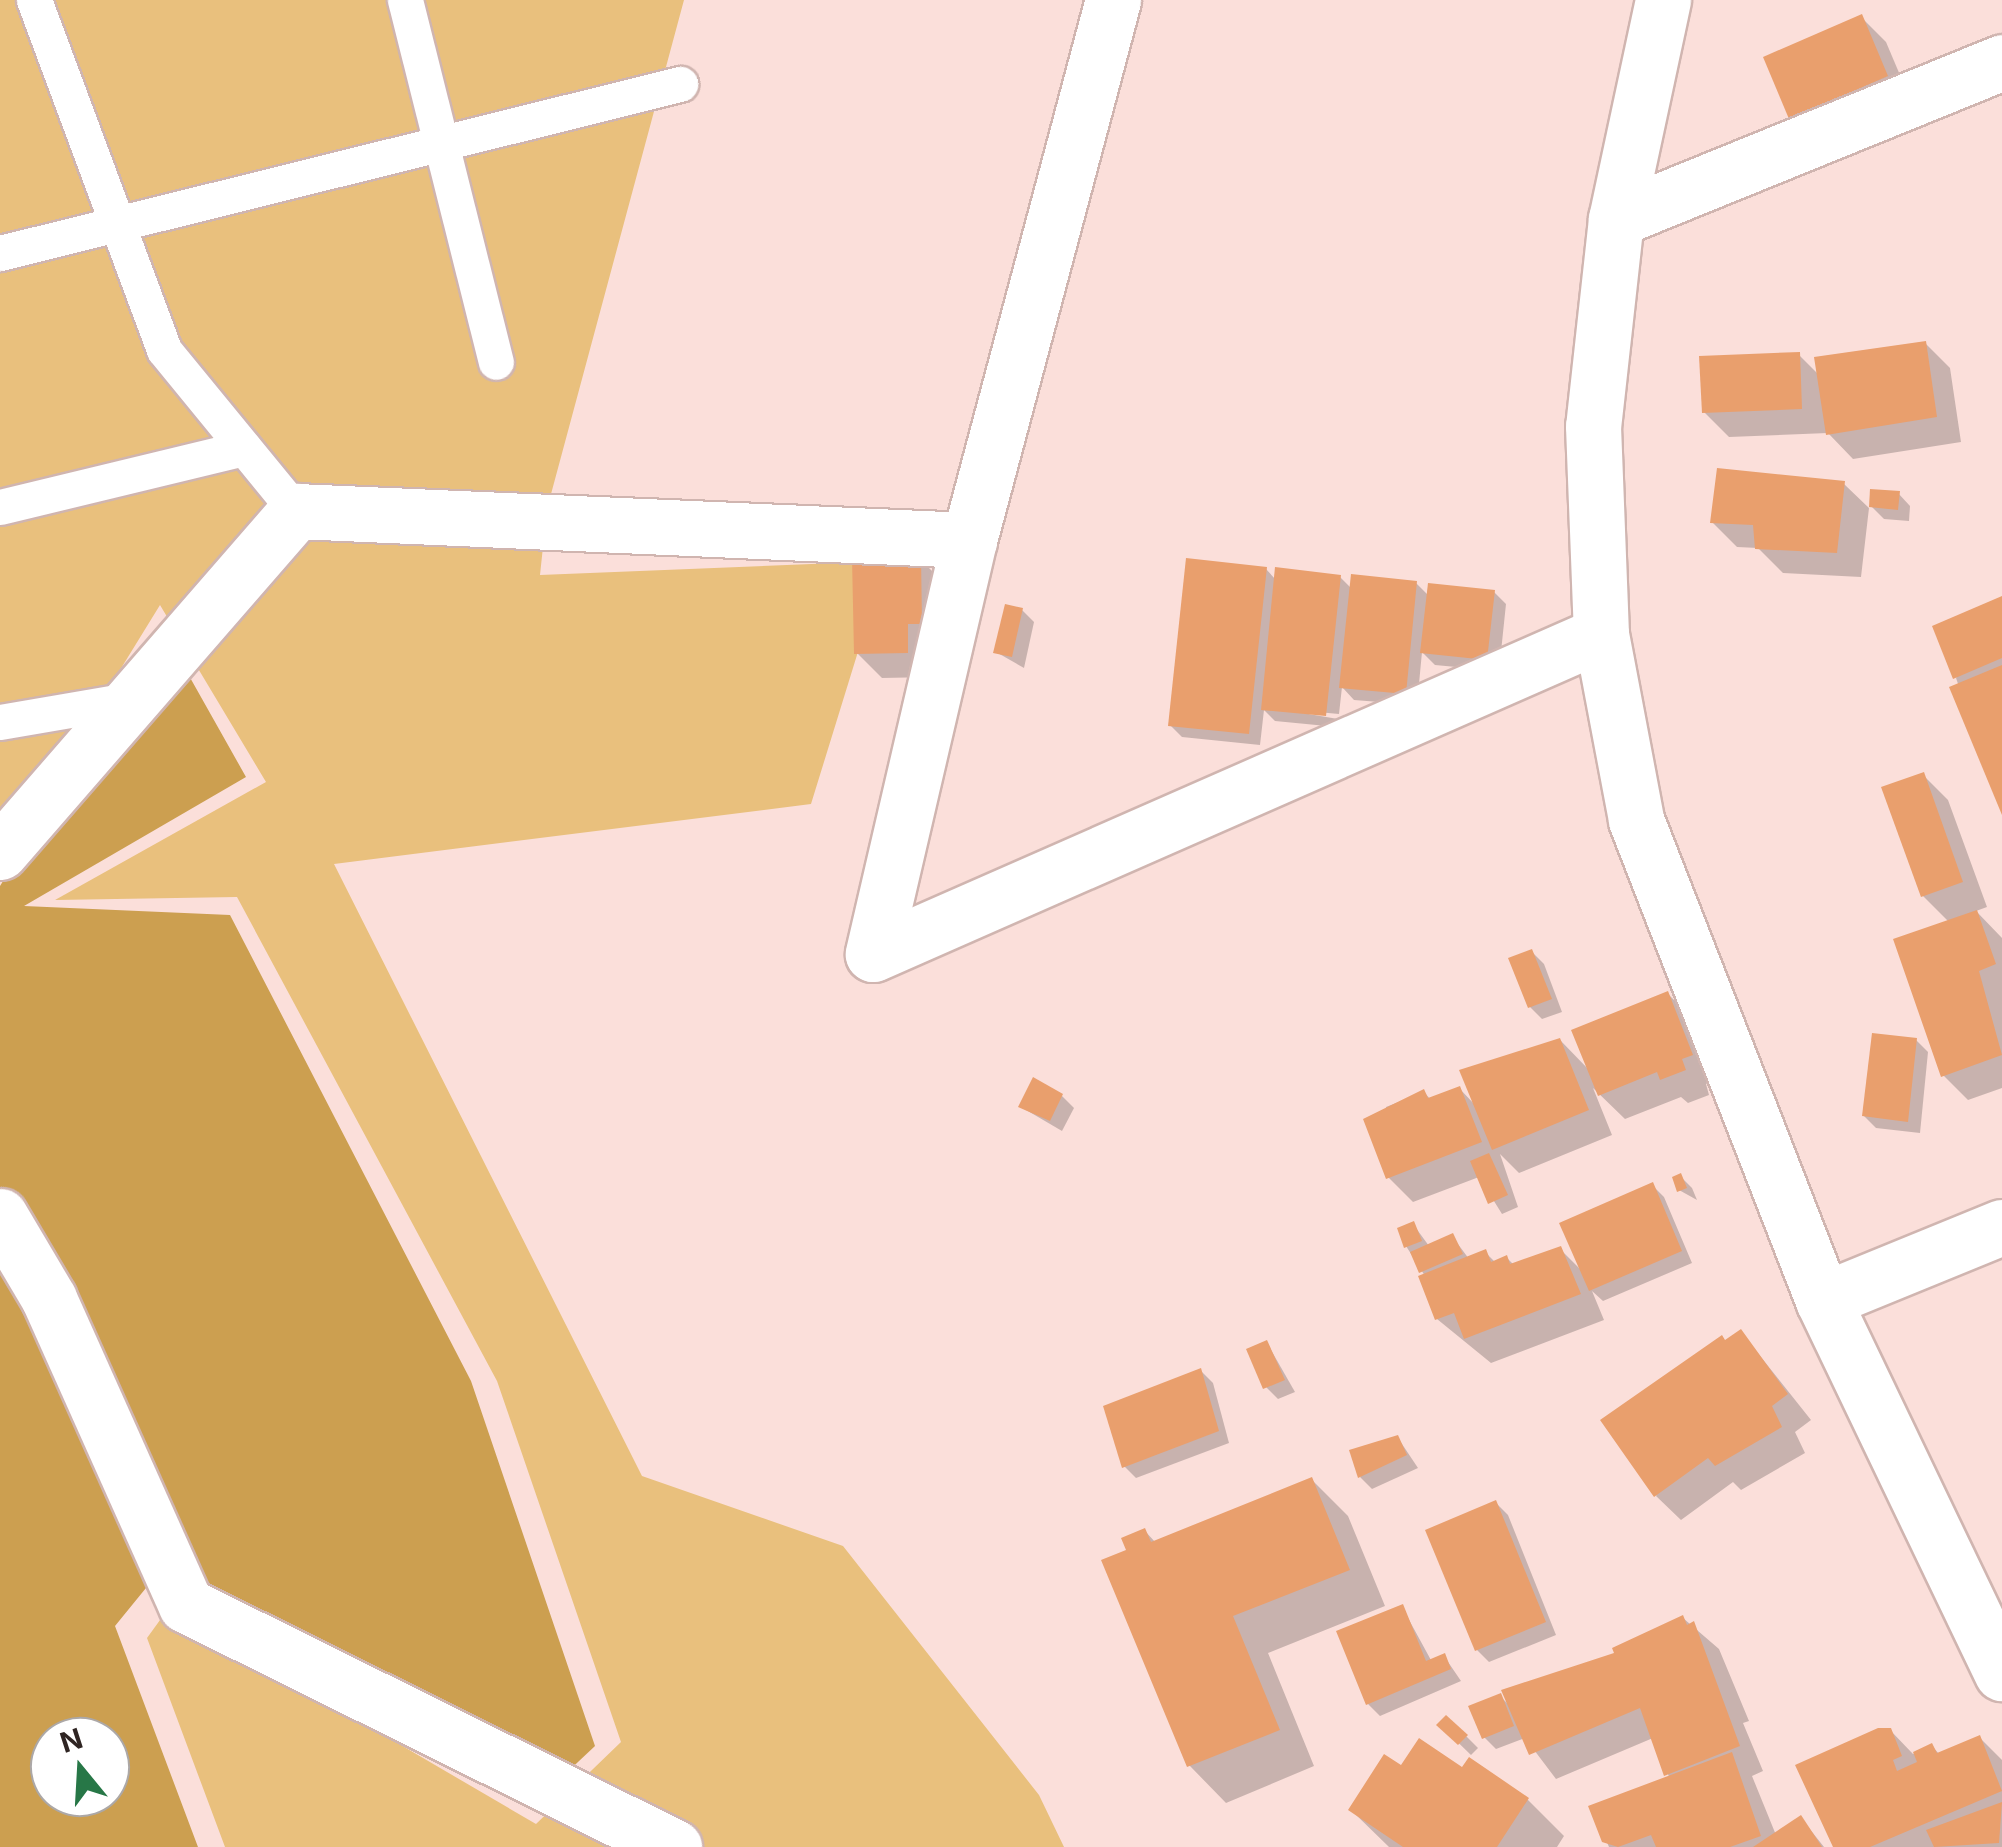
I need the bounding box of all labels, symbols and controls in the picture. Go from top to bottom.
north arrow [30,1717,130,1817]
text: N [56,1721,87,1760]

